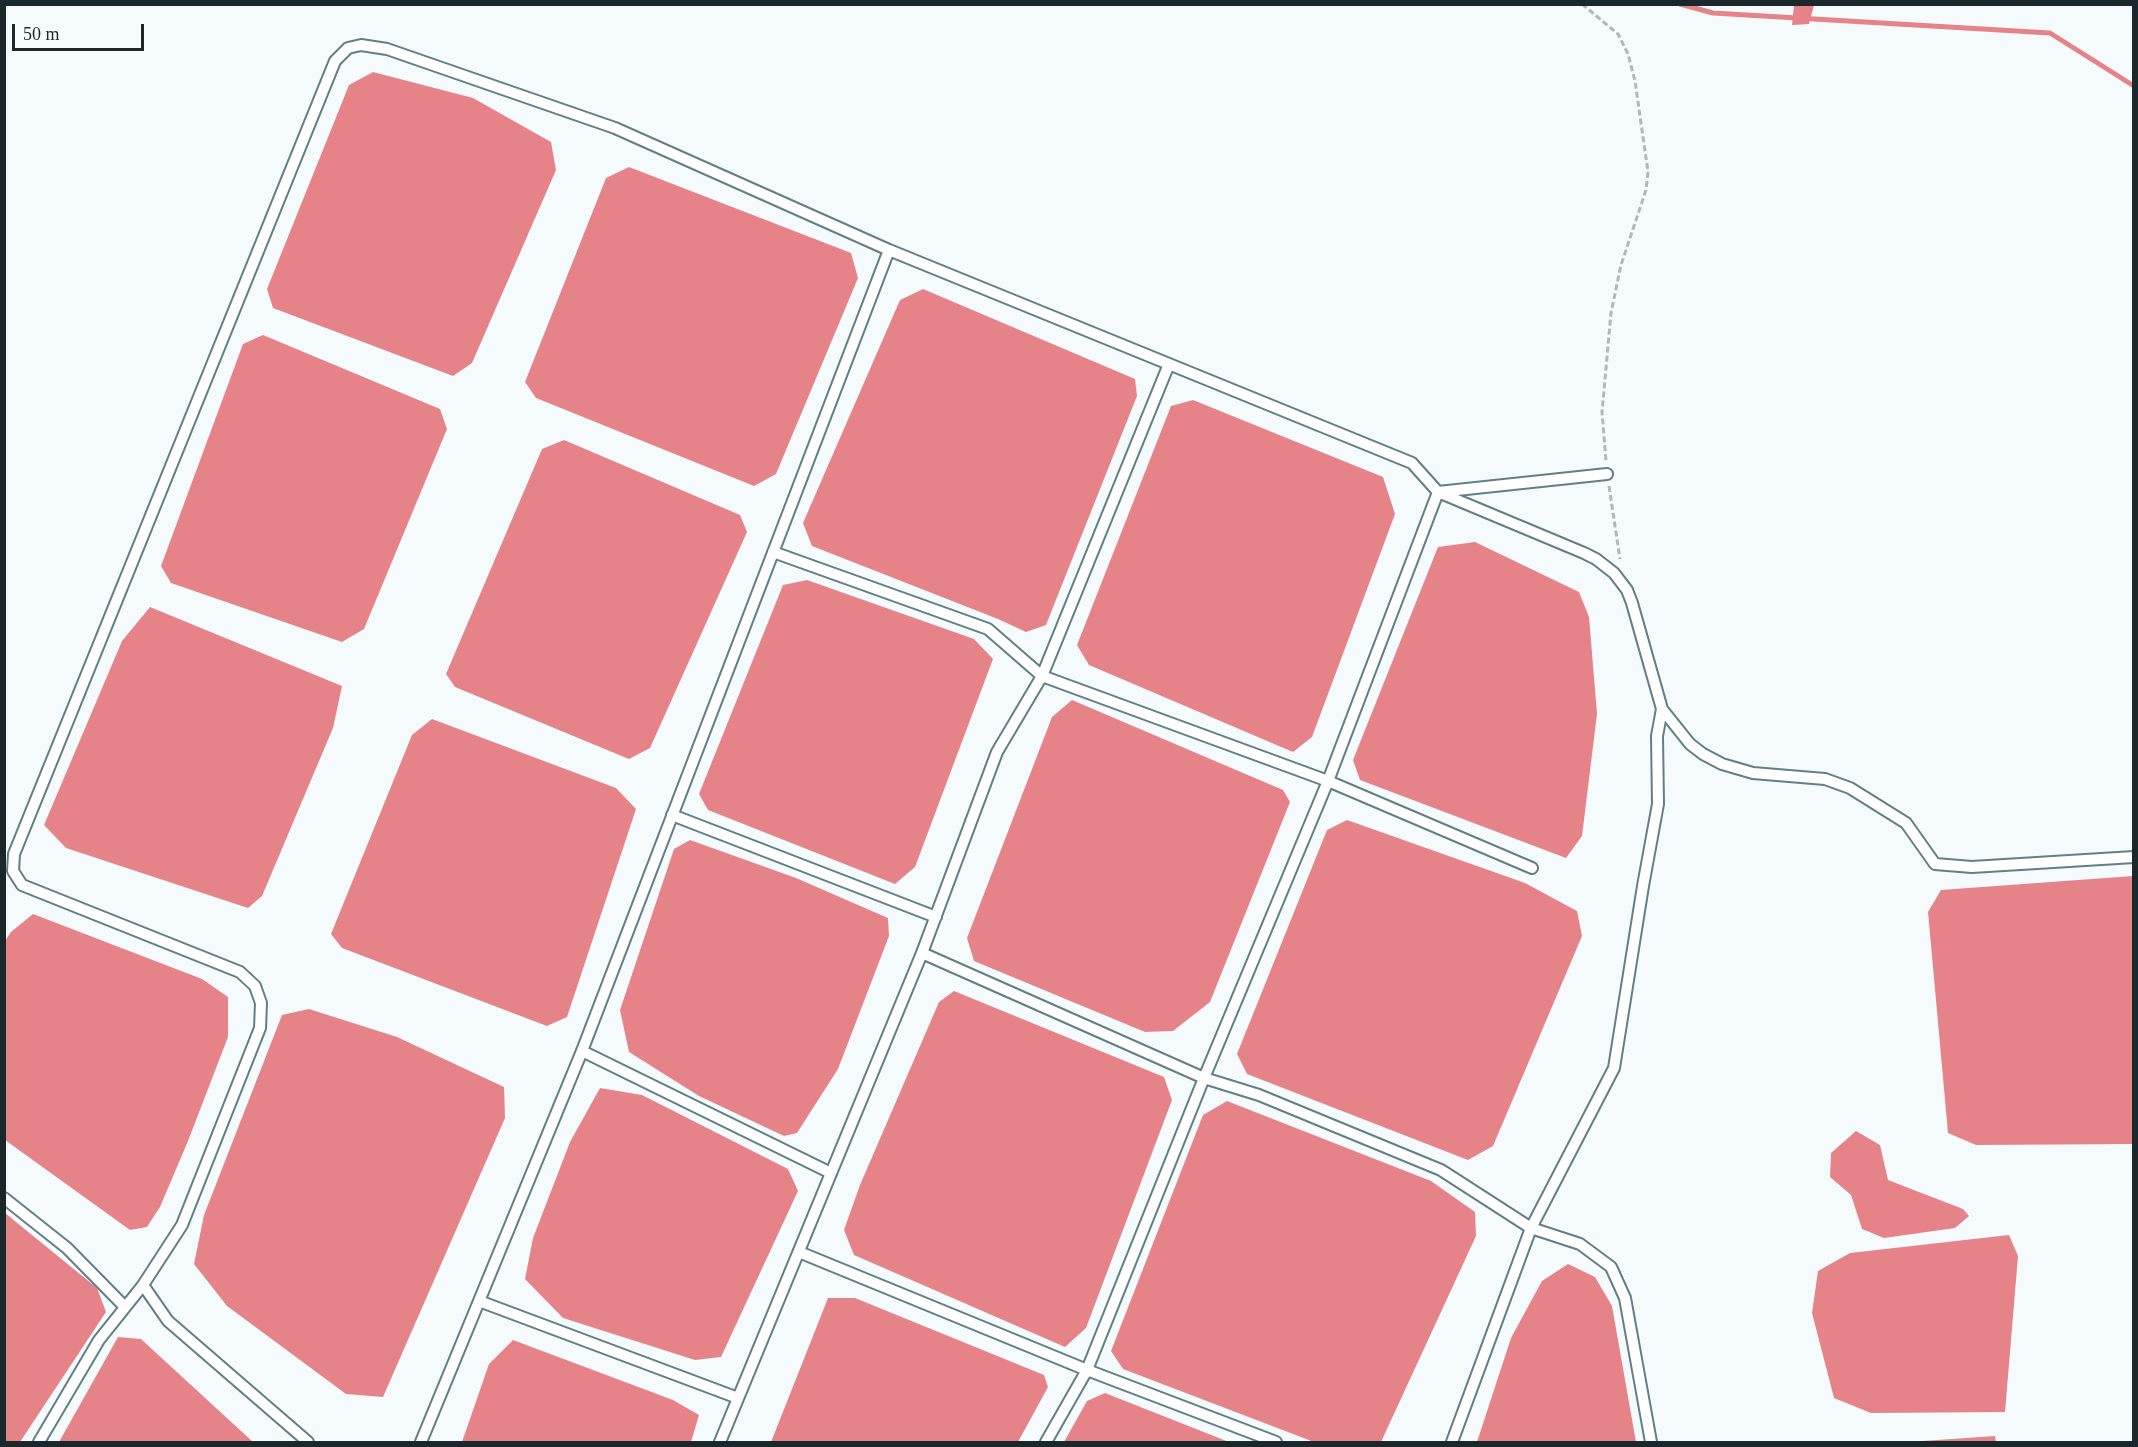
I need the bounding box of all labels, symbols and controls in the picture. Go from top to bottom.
scale bar [15,12,147,50]
text: 50 m [23,24,60,44]

